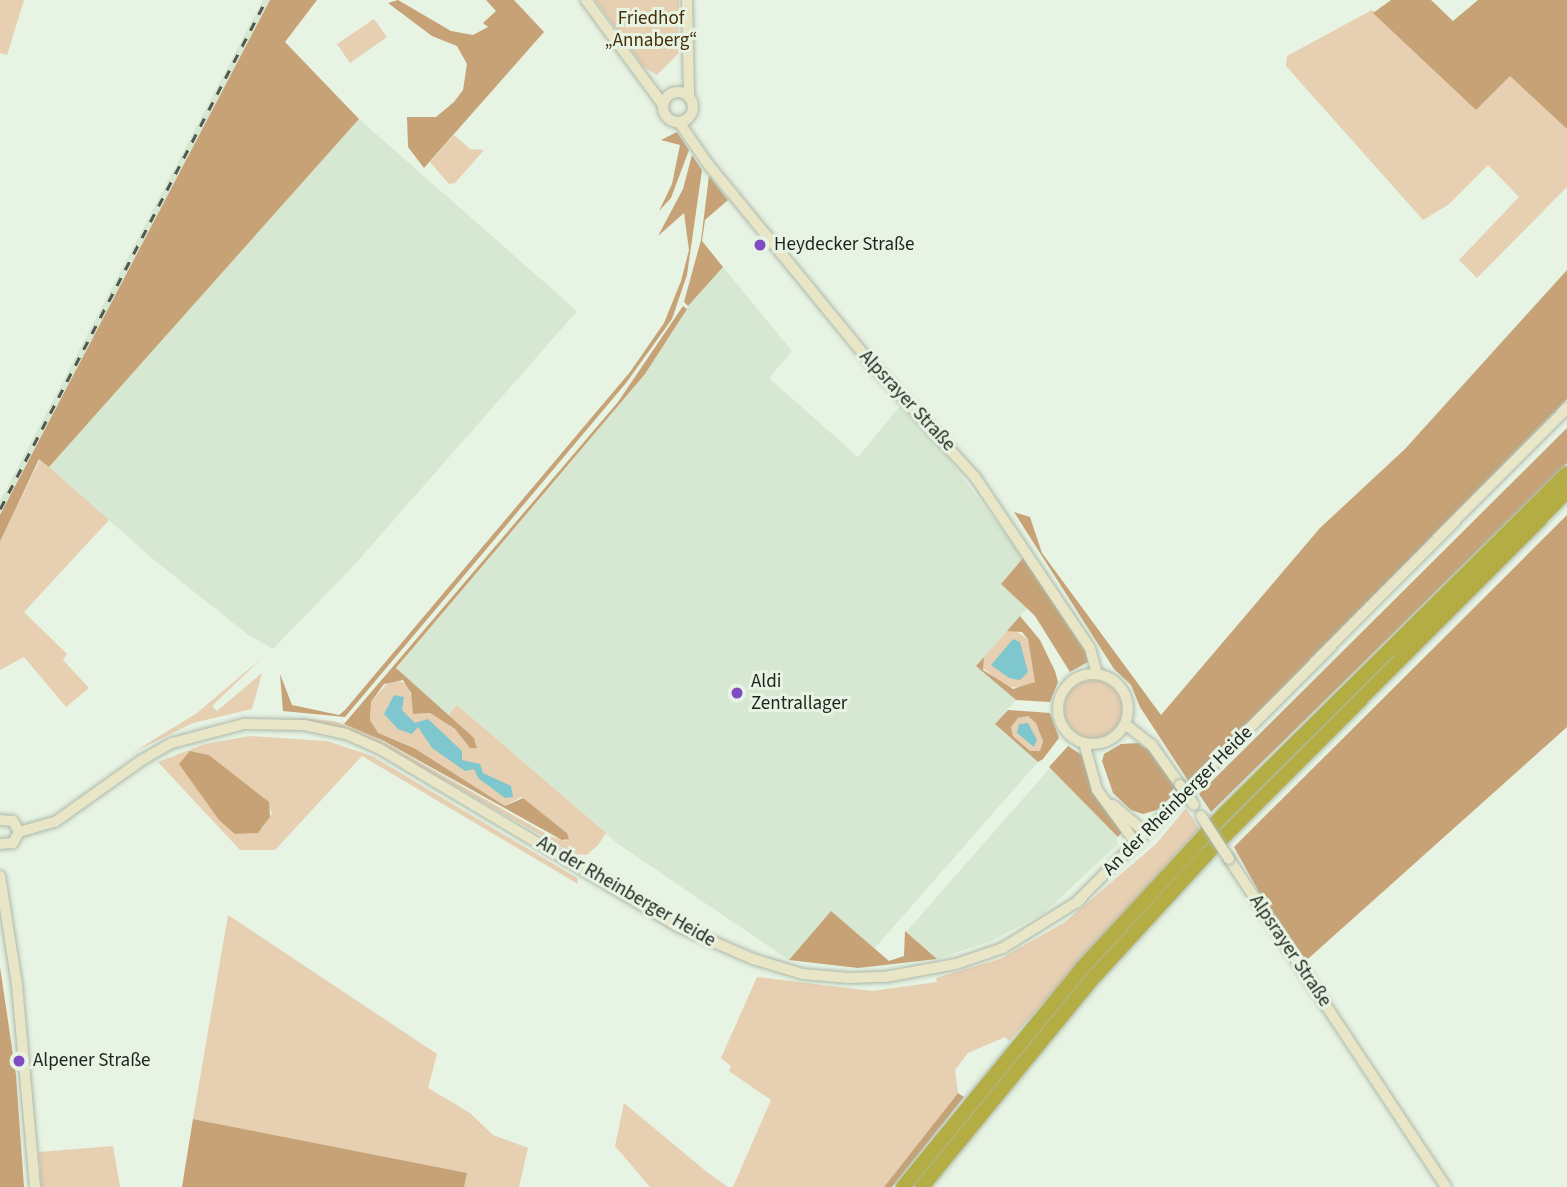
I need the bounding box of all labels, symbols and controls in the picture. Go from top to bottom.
park label: Friedhof „Annaberg“ [605,8,697,52]
place label: Heydecker Straße [774,234,914,256]
marker: Heydecker Straße [752,237,768,253]
street label: Alpsrayer Straße [854,346,960,456]
place label: Aldi Zentrallager [751,671,847,715]
marker: Aldi Zentrallager [729,685,745,701]
street label: An der Rheinberger Heide [1098,721,1258,881]
street label: An der Rheinberger Heide [533,832,719,952]
street label: Alpsrayer Straße [1244,891,1336,1011]
place label: Alpener Straße [33,1050,151,1072]
marker: Alpener Straße [11,1053,27,1069]

